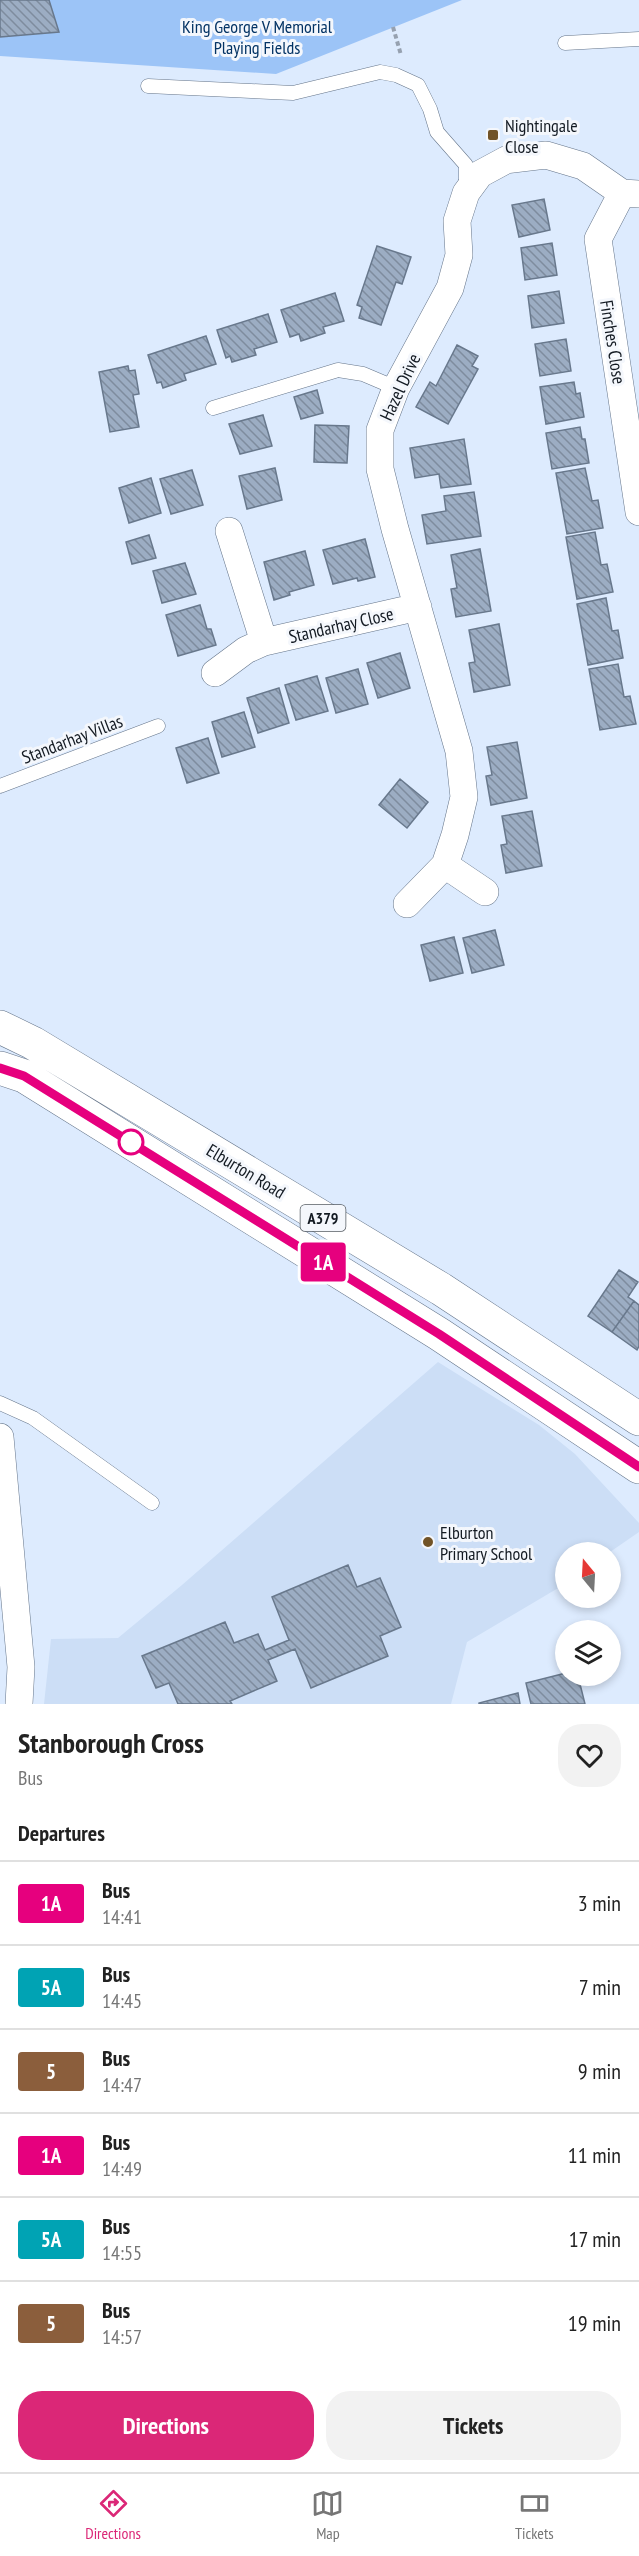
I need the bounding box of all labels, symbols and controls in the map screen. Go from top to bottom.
park label: King George V Memorial Playing Fields [182,15,333,59]
place label: Nightingale Close [505,114,578,158]
marker: Nightingale Close [486,128,500,142]
street label: Finches Close [595,298,631,386]
street label: Hazel Drive [375,350,425,424]
street label: Standarhay Close [286,602,396,648]
street label: Standarhay Villas [18,709,126,769]
unlabelled marker [118,1129,144,1155]
street label: Elburton Road [202,1139,290,1203]
road number: A379 [300,1205,346,1231]
line badge: 1A [296,1242,350,1282]
text: 1A [313,1249,333,1276]
place label: Elburton Primary School [440,1521,533,1565]
marker: Elburton Primary School [421,1535,435,1549]
north arrow [555,1542,621,1608]
map controls [555,1542,621,1686]
button: layers [555,1620,621,1686]
text: Stanborough Cross [18,1724,204,1761]
button: heart [558,1724,621,1787]
text: Bus [18,1765,43,1791]
text: Departures [18,1819,105,1847]
text: Bus [102,1876,130,1904]
text: 3 min [578,1889,621,1917]
text: 1A [41,1890,61,1917]
text: 14:41 [102,1904,142,1930]
text: Bus [102,1960,130,1988]
text: 7 min [579,1973,621,2001]
text: 5A [41,1974,61,2001]
text: 14:45 [102,1988,142,2014]
text: Bus [102,2044,130,2072]
text: 9 min [578,2057,621,2085]
text: 5 [46,2058,56,2085]
text: 14:47 [102,2072,142,2098]
text: Bus [102,2128,130,2156]
text: 11 min [568,2141,621,2169]
text: 1A [41,2142,61,2169]
text: 14:49 [102,2156,142,2182]
text: Bus [102,2212,130,2240]
text: 17 min [569,2225,621,2253]
text: 5A [41,2226,61,2253]
text: 14:55 [102,2240,142,2266]
text: Bus [102,2296,130,2324]
text: 19 min [568,2309,621,2337]
text: 5 [46,2310,56,2337]
text: 14:57 [102,2324,142,2350]
button: Directions [18,2391,314,2460]
button: Tickets [326,2391,621,2460]
tab: Directions [85,2487,141,2543]
tab: Map [311,2487,344,2543]
tab: Tickets [515,2487,554,2543]

